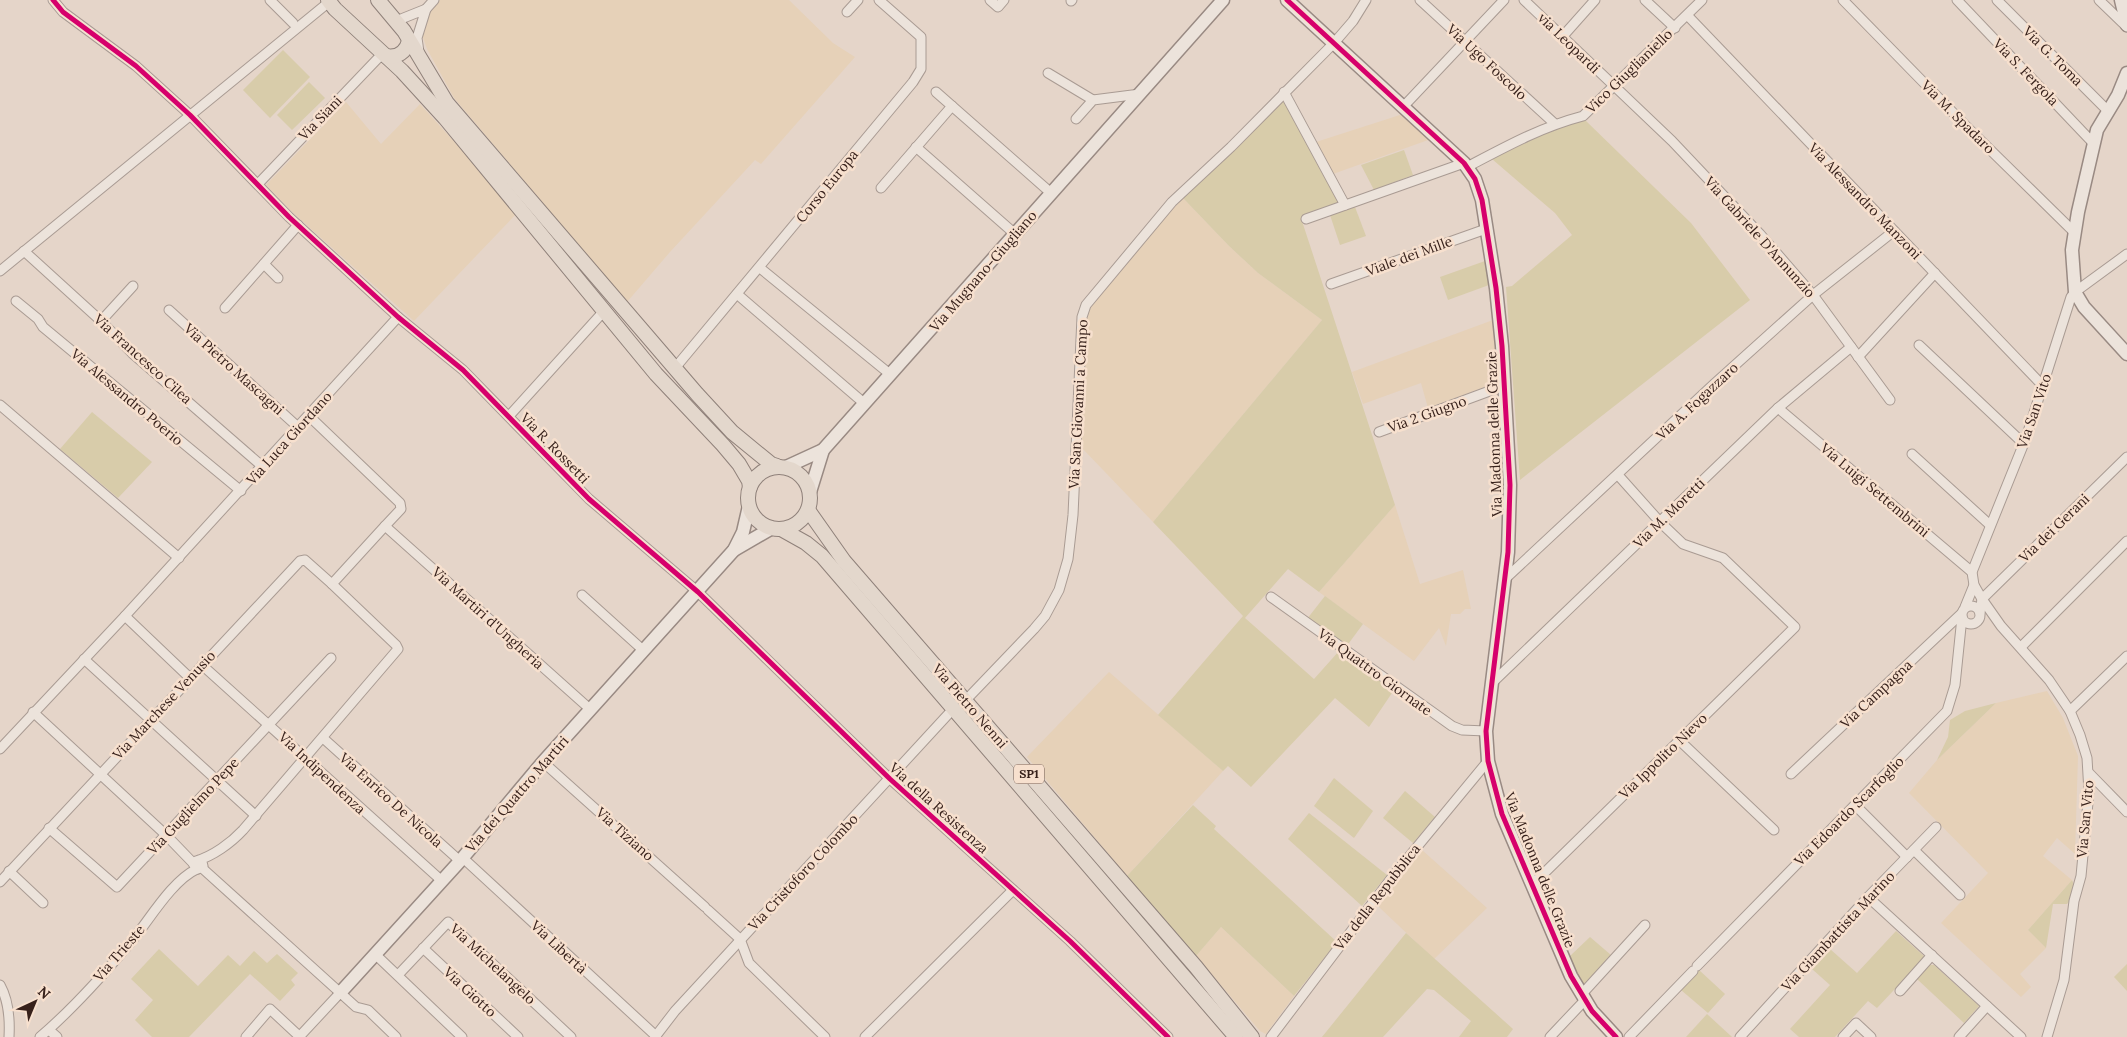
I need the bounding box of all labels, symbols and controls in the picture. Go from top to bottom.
street label: via Leopardi [1534,9,1604,77]
street label: Via Ugo Foscolo [1442,20,1531,104]
street label: Via G. Toma [2018,21,2087,90]
street label: Vico Giuglianiello [1581,25,1676,118]
street label: Via S. Fergola [1989,34,2063,109]
street label: Via M. Spadaro [1917,76,1999,158]
street label: Via Siani [294,92,346,145]
street label: Via Alessandro Manzoni [1804,138,1925,263]
street label: Corso Europa [792,146,862,226]
street label: Via Gabriele D'Annunzio [1700,172,1819,301]
street label: Via Mugnano-Giugliano [925,207,1041,336]
street label: Viale dei Mille [1362,232,1455,280]
street label: Via Francesco Cilea [89,309,196,408]
street label: Via Pietro Mascagni [180,319,288,419]
street label: Via San Giovanni a Campo [1065,319,1091,490]
street label: Via Alessandro Poerio [66,344,187,449]
street label: Via Madonna delle Grazie [1482,350,1506,518]
street label: Via A. Fogazzaro [1651,358,1742,444]
street label: Via San Vito [2012,371,2055,452]
street label: Via Luca Giordano [242,388,336,489]
street label: Via 2 Giugno [1384,391,1469,437]
street label: Via R. Rossetti [516,408,593,487]
street label: Via Luigi Settembrini [1816,438,1933,541]
street label: Via M. Moretti [1629,474,1709,552]
street label: Via dei Gerani [2014,490,2093,567]
street label: Via Martiri d'Ungheria [427,562,548,673]
street label: Via Quattro Giornate [1314,624,1436,720]
street label: Via Marchese Venusio [108,647,219,764]
street label: Via Campagna [1835,656,1916,733]
street label: Via Pietro Nenni [928,659,1012,752]
street label: Via Ippolito Nievo [1614,709,1711,803]
street label: Via Indipendenza [274,727,369,818]
street label: Via dei Quattro Martiri [461,732,573,857]
street label: Via Enrico De Nicola [335,748,446,851]
street label: Via Edoardo Scarfoglio [1790,752,1908,870]
street label: Via Guglielmo Pepe [143,753,243,859]
street label: Via della Resistenza [885,758,992,857]
road number: SP1 [1014,764,1044,784]
street label: Via San Vito [2073,779,2097,860]
street label: Via Madonna delle Grazie [1500,789,1580,951]
street label: Via Tiziano [592,803,658,865]
street label: Via Cristoforo Colombo [744,810,862,935]
street label: Via della Repubblica [1329,840,1424,955]
street label: Via Giambattista Marino [1777,867,1898,996]
street label: Via Libertà [526,916,591,978]
street label: Via Michelangelo [446,919,540,1008]
street label: Via Trieste [89,921,149,986]
street label: Via Giotto [439,962,500,1021]
north arrow [10,977,60,1027]
text: N [34,982,54,1003]

